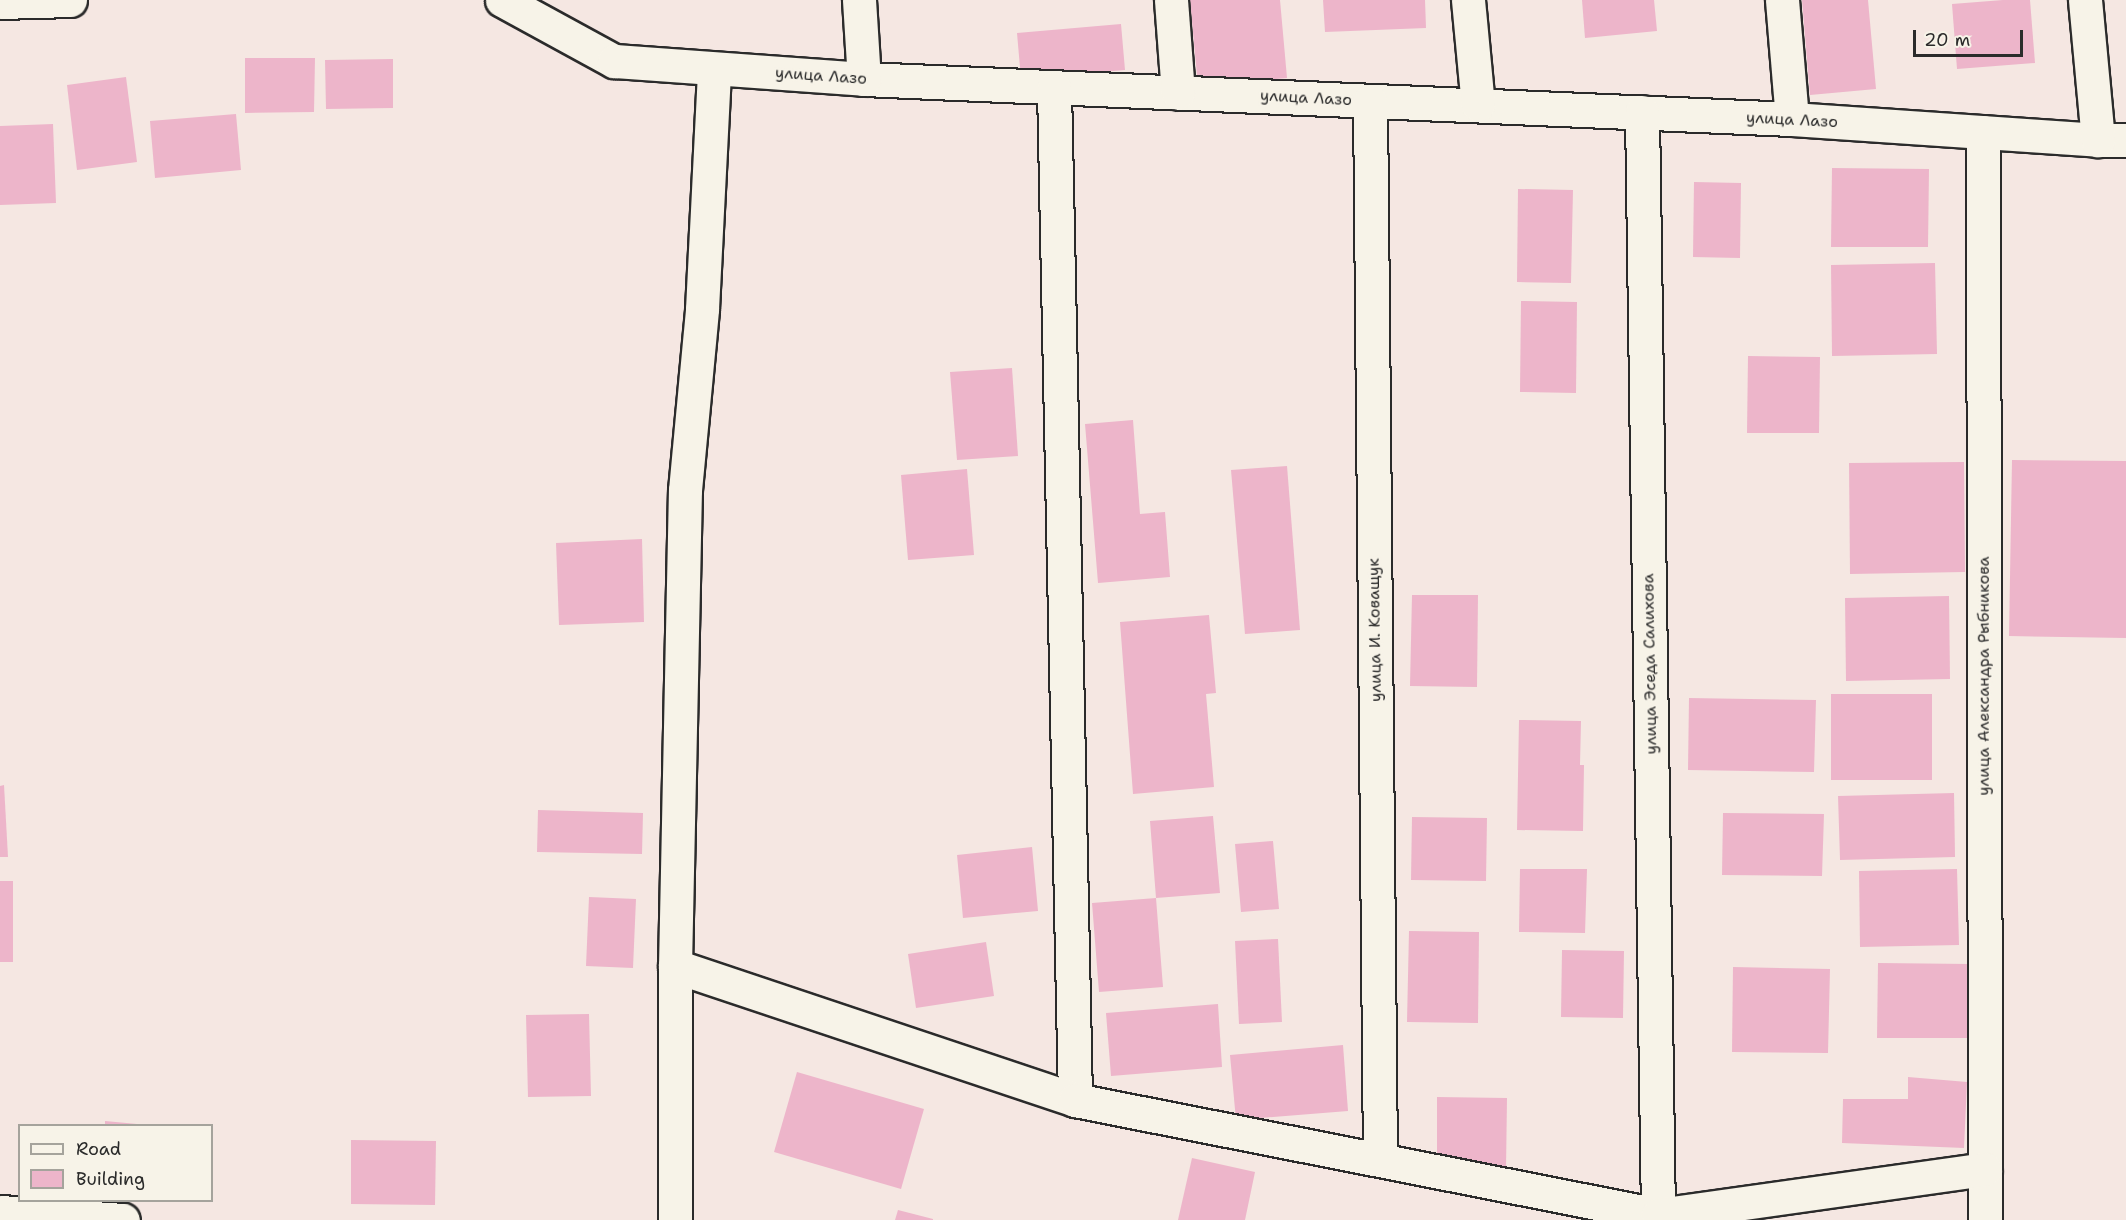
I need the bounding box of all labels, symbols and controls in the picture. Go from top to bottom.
scale bar [1916,18,2026,56]
text: 20 m [1924,28,1970,52]
street label: улица Лазо [775,63,867,89]
street label: улица Лазо [1260,86,1352,110]
street label: улица Лазо [1746,108,1838,132]
street label: улица Александра Рыбникова [1974,556,1994,796]
street label: улица И. Коващук [1364,558,1386,702]
street label: улица Эседа Салихова [1639,573,1661,755]
legend [18,1124,213,1202]
text: Road [76,1137,121,1161]
text: Building [76,1167,145,1191]

